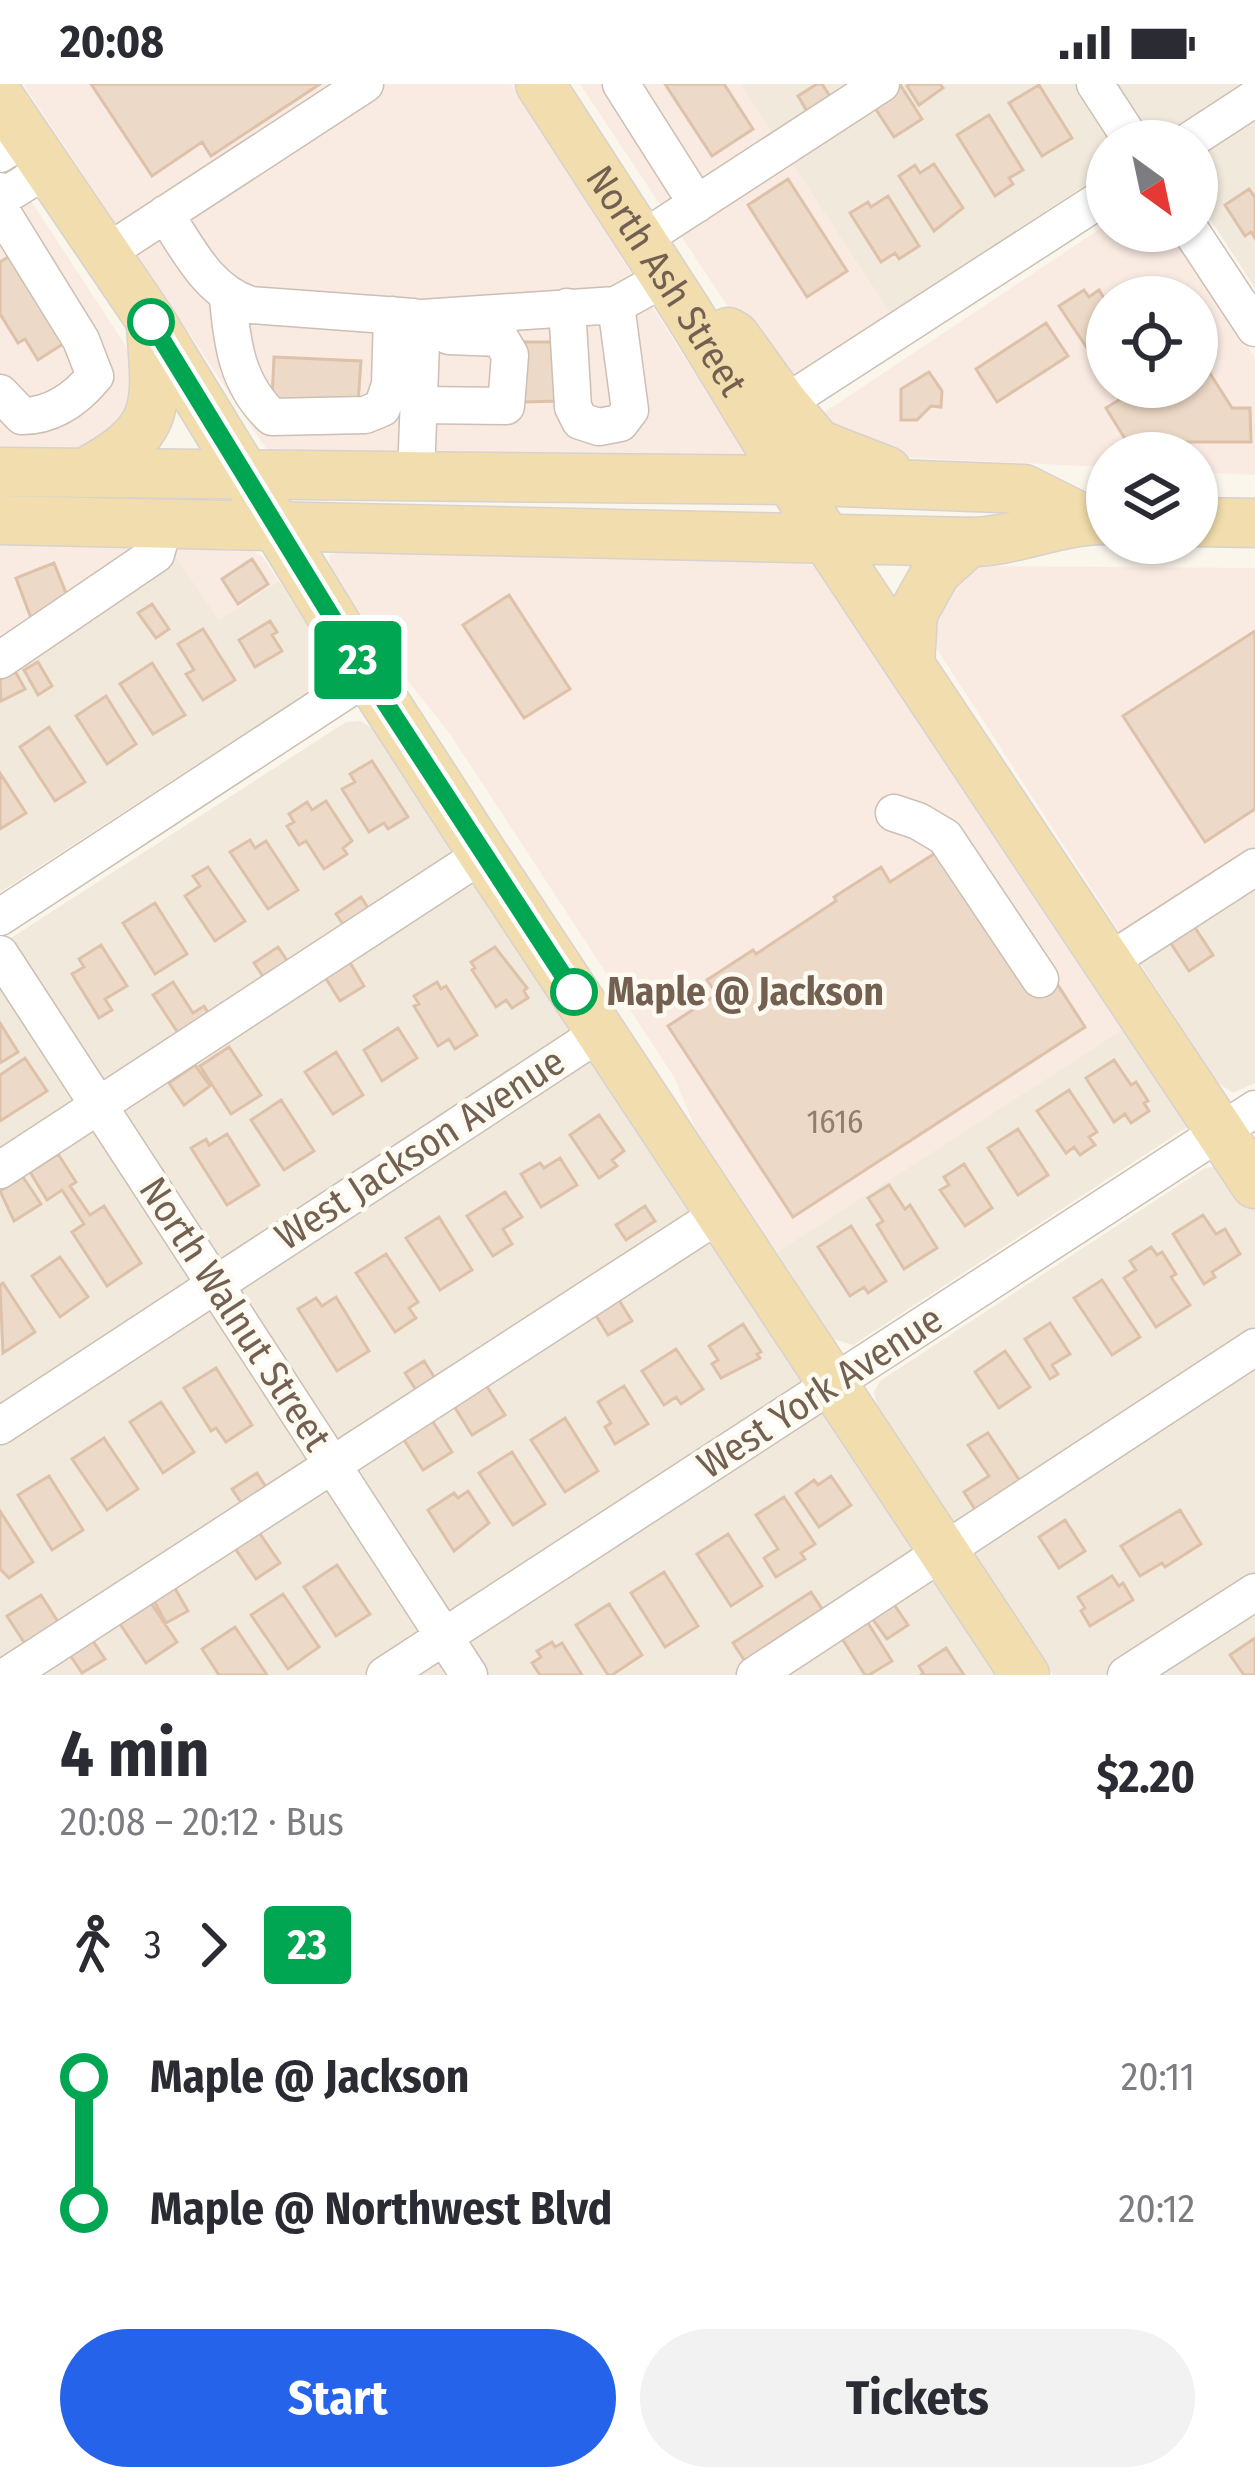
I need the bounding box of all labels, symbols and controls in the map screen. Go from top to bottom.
text: 20:08 [60,15,164,69]
north arrow [1086,120,1218,252]
map controls [1086,120,1218,564]
street label: North Ash Street [576,157,756,404]
button: locate [1086,276,1218,408]
unlabelled marker [129,300,173,344]
button: layers [1086,432,1218,564]
line badge: 23 [304,621,412,699]
text: 23 [338,635,378,685]
place label: Maple @ Jackson [607,969,884,1015]
marker: Maple @ Jackson [552,970,596,1014]
street label: West Jackson Avenue [267,1038,573,1260]
house number: 1616 [807,1102,864,1142]
street label: North Walnut Street [130,1169,340,1459]
street label: West York Avenue [689,1296,951,1488]
text: 4 min [60,1714,210,1793]
text: $2.20 [1096,1750,1195,1804]
text: 20:08 – 20:12 · Bus [60,1799,344,1845]
icon: walk [60,1912,126,1978]
icon: forward [180,1912,246,1978]
text: 23 [288,1920,327,1970]
text: 3 [144,1922,162,1968]
text: Maple @ Jackson [150,2050,469,2104]
text: 20:11 [1121,2054,1195,2100]
text: Maple @ Northwest Blvd [150,2182,612,2236]
text: 20:12 [1118,2186,1195,2232]
button: Start [60,2329,616,2467]
button: Tickets [640,2329,1195,2467]

